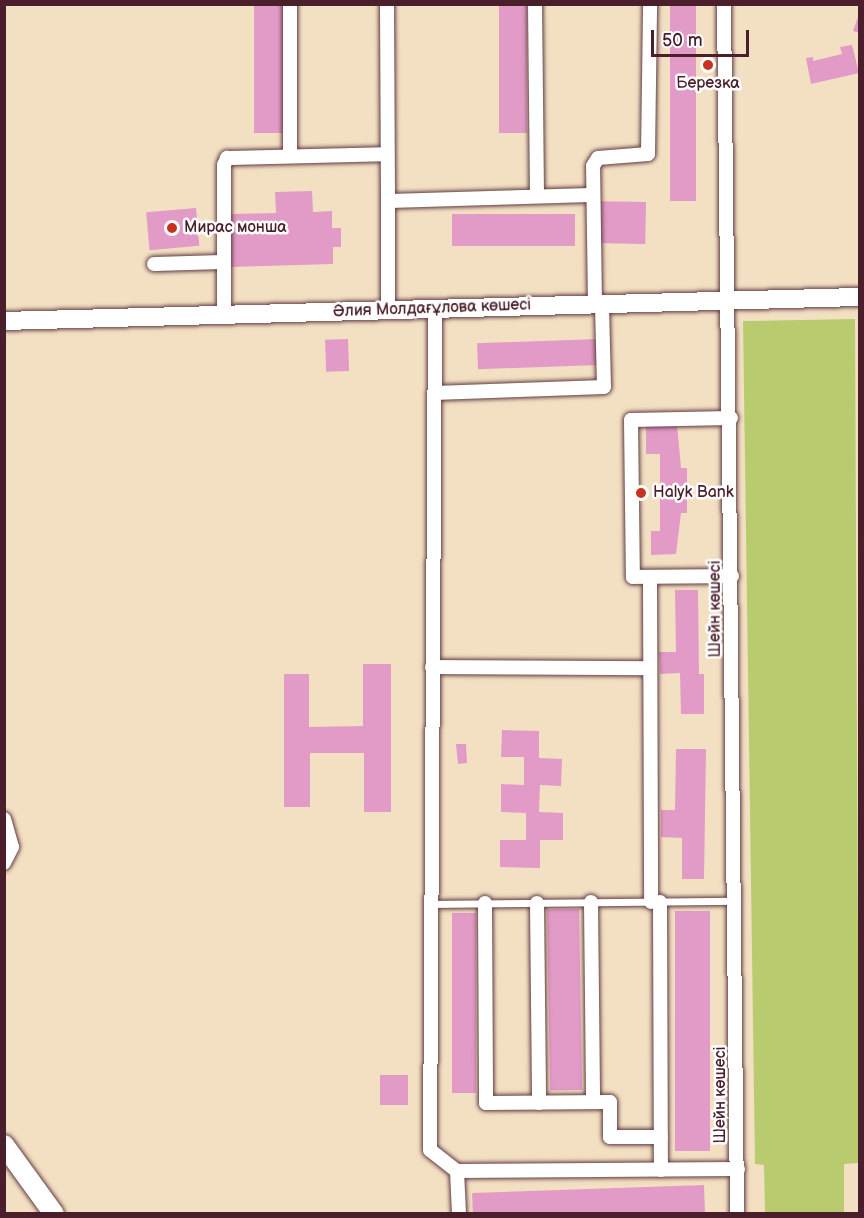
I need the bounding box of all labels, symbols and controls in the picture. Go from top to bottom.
scale bar [654,18,752,56]
text: 50 m [662,30,703,51]
marker: Березка [701,58,715,72]
place label: Березка [676,74,740,94]
place label: Мирас монша [184,218,287,238]
marker: Мирас монша [165,221,179,235]
street label: Әлия Молдағұлова көшесі [333,296,531,322]
place label: Halyk Bank [653,483,734,503]
marker: Halyk Bank [634,486,648,500]
street label: Шейн көшесі [706,560,726,658]
street label: Шейн көшесі [711,1046,731,1144]

